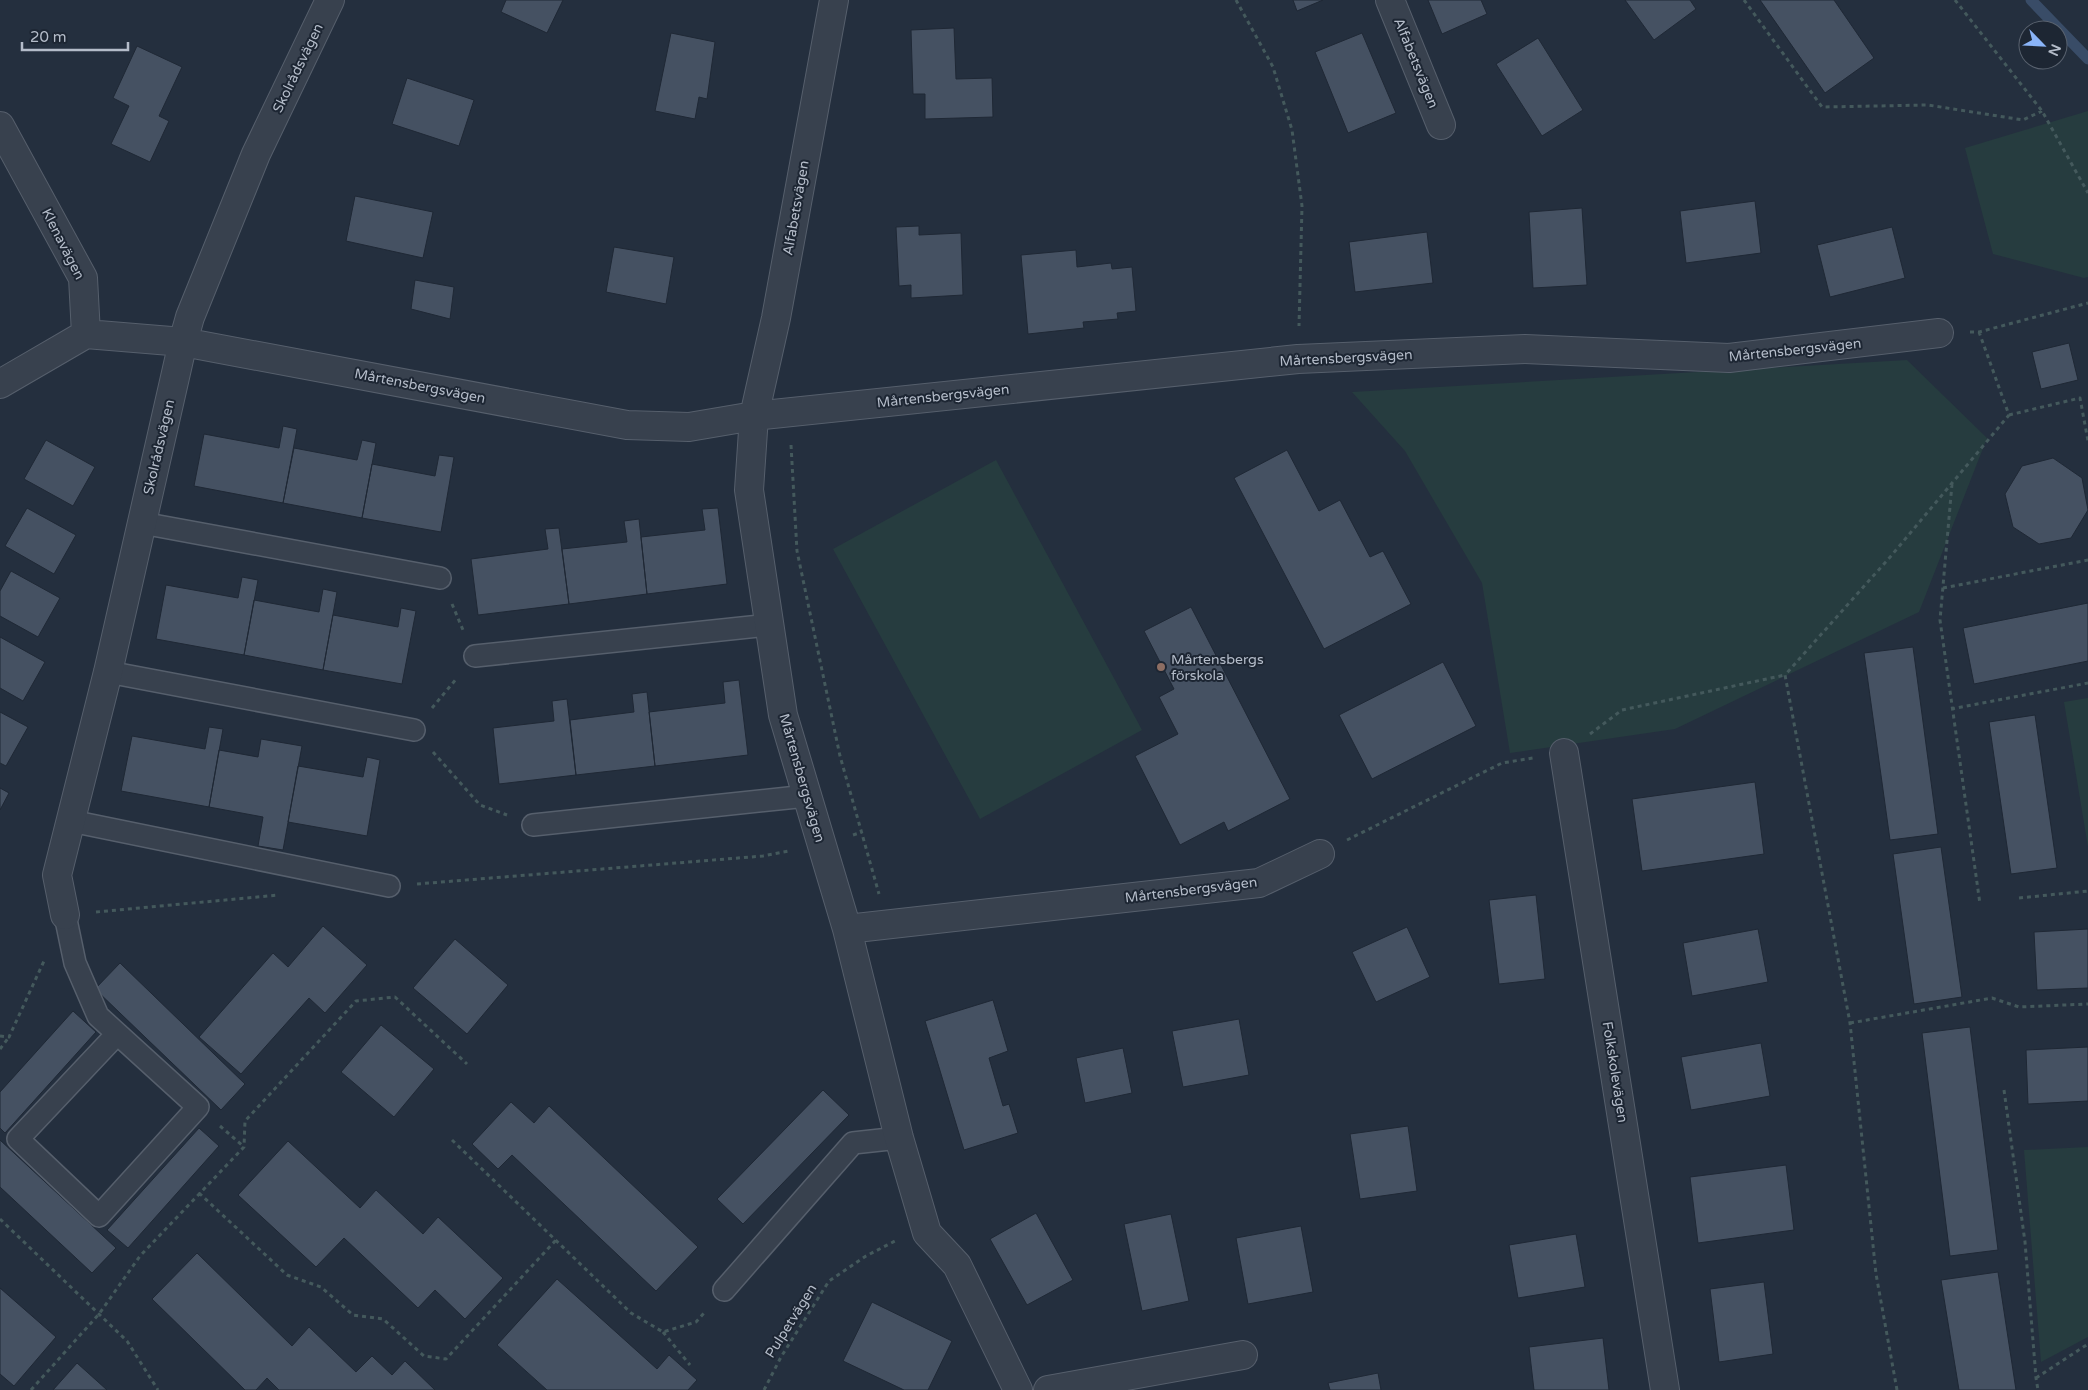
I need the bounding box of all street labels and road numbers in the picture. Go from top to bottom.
street label: Alfabetsvägen [1390,15,1442,111]
street label: Skolrådsvägen [269,21,327,115]
street label: Alfabetsvägen [779,159,813,257]
street label: Klenavägen [38,206,88,282]
street label: Mårtensbergsvägen [1728,335,1862,365]
street label: Mårtensbergsvägen [1279,346,1413,370]
street label: Mårtensbergsvägen [353,365,487,407]
street label: Mårtensbergsvägen [876,381,1010,411]
street label: Skolrådsvägen [140,398,178,496]
street label: Mårtensbergsvägen [775,712,829,844]
street label: Mårtensbergsvägen [1124,873,1258,907]
street label: Folkskolevägen [1599,1020,1631,1124]
street label: Pulpetvägen [762,1281,820,1361]

